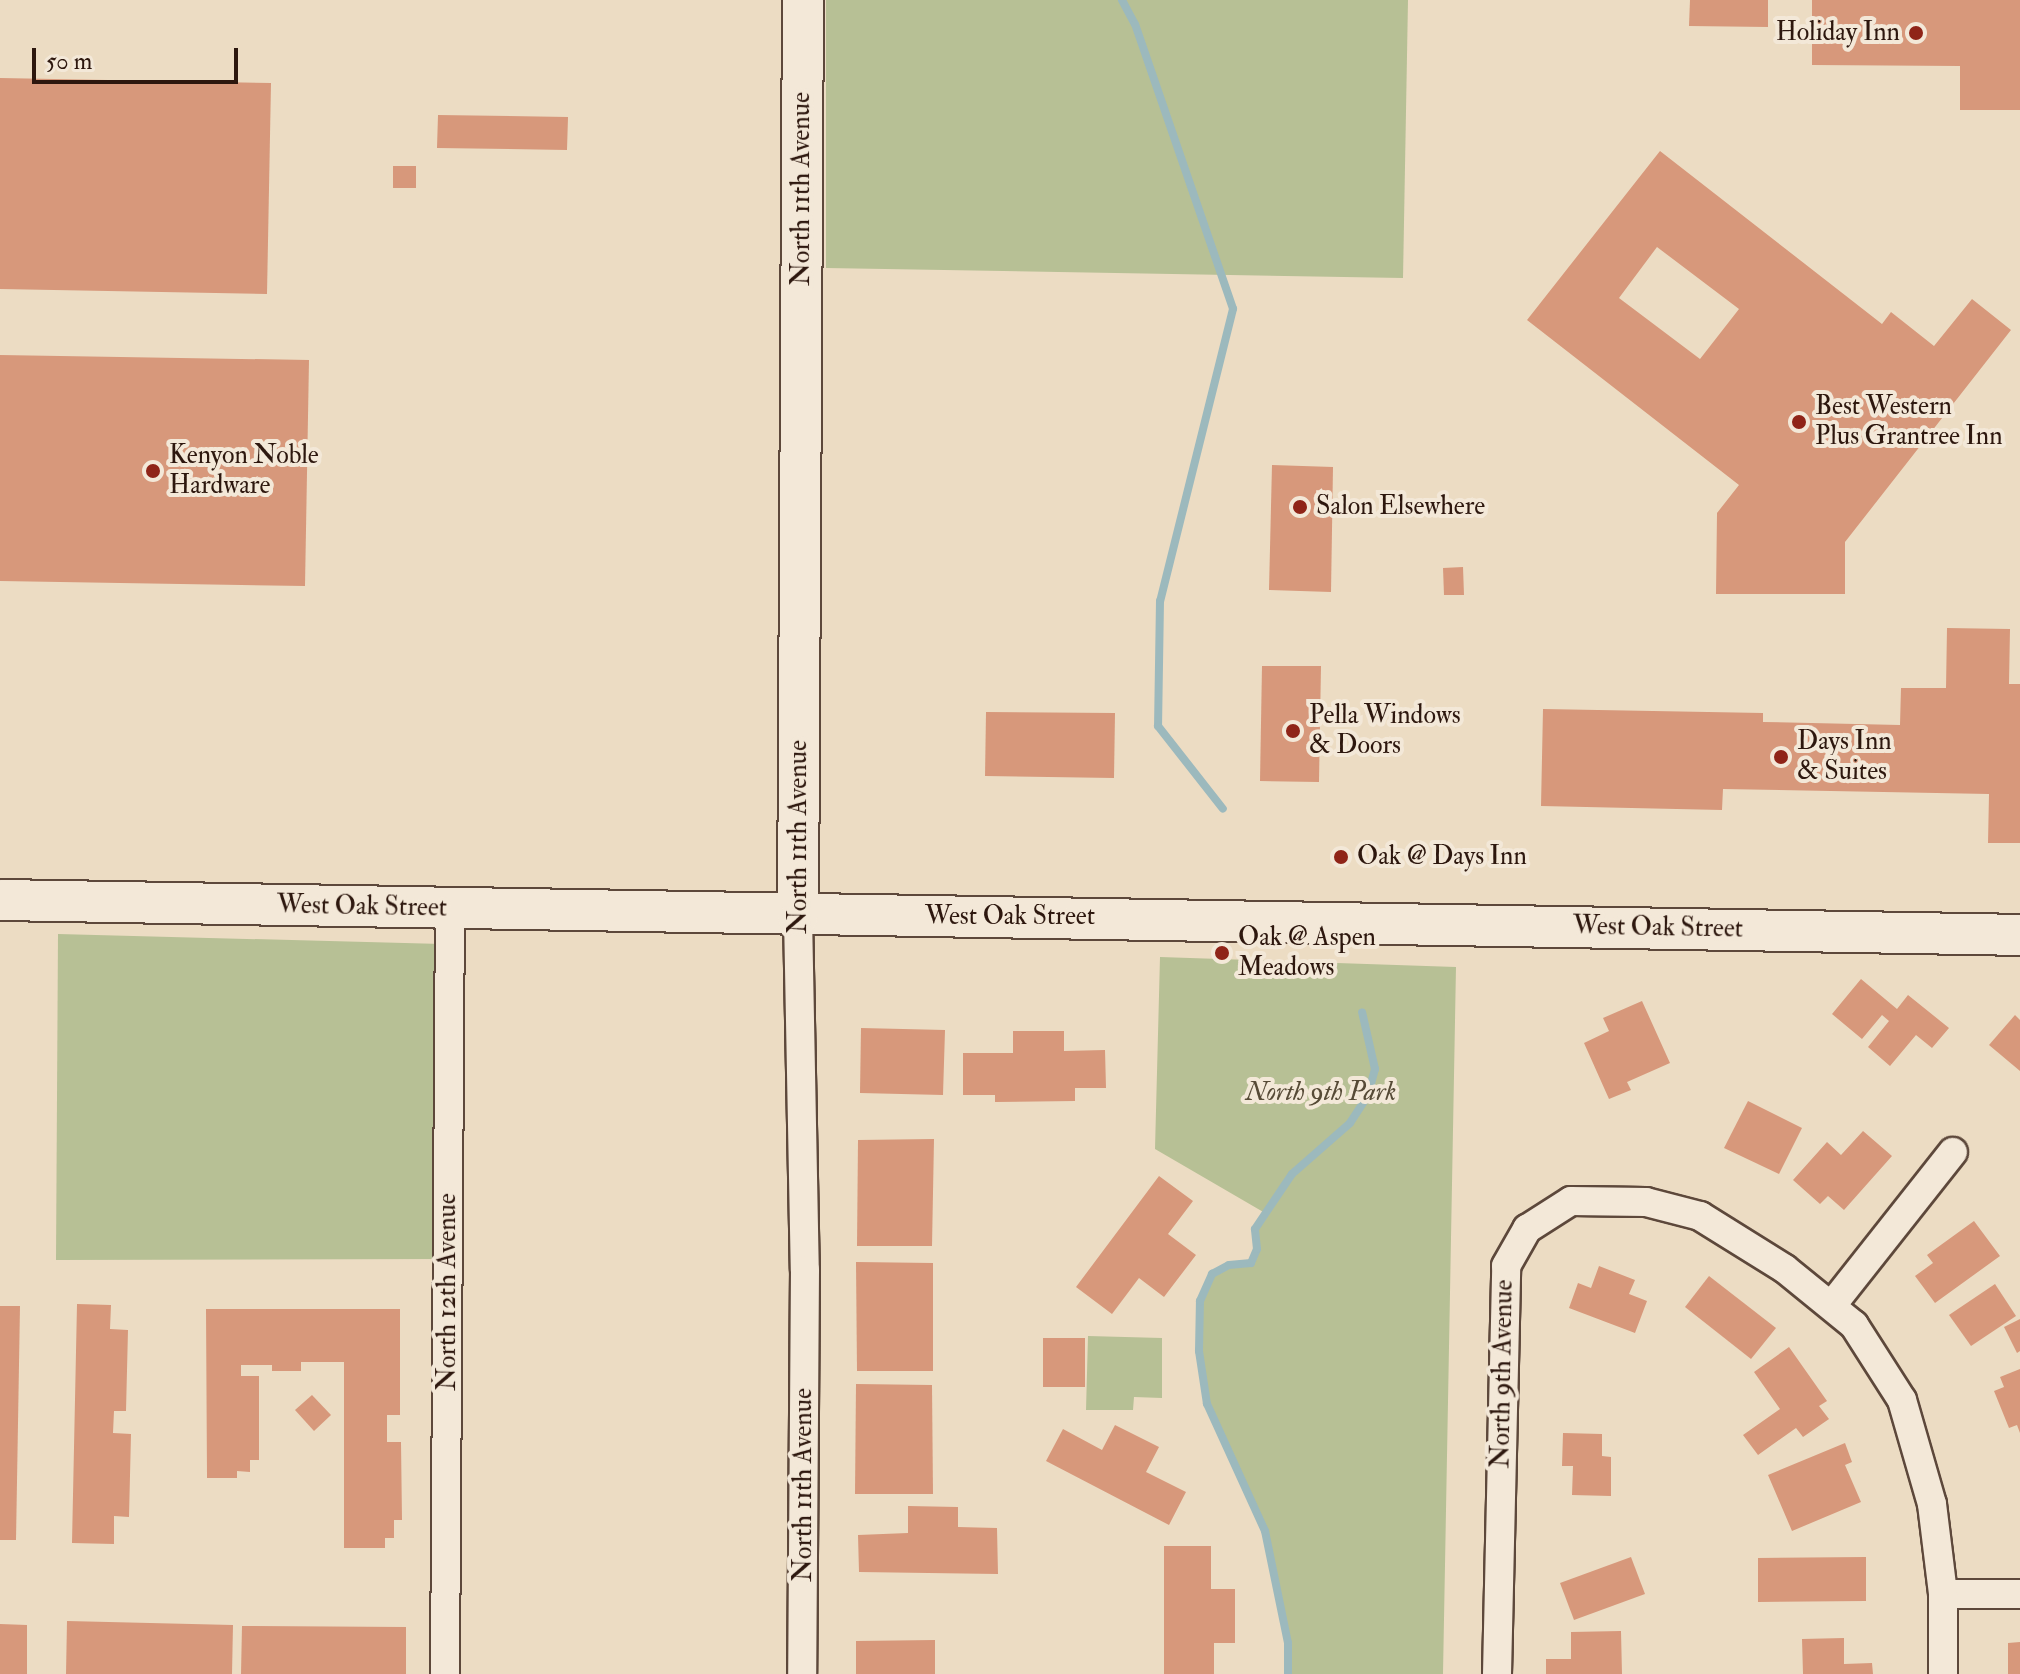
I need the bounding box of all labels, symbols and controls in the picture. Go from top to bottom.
place label: Holiday Inn [1776,17,1900,49]
marker: Holiday Inn [1907,24,1925,42]
scale bar [36,32,242,82]
text: 50 m [46,46,92,77]
street label: North 11th Avenue [786,92,818,286]
place label: Best Western Plus Grantree Inn [1815,391,2003,452]
marker: Best Western Plus Grantree Inn [1790,413,1808,431]
place label: Kenyon Noble Hardware [169,440,319,502]
marker: Kenyon Noble Hardware [144,462,162,480]
place label: Salon Elsewhere [1316,491,1485,523]
marker: Salon Elsewhere [1291,498,1309,516]
place label: Pella Windows & Doors [1309,700,1461,762]
marker: Pella Windows & Doors [1284,722,1302,740]
place label: Days Inn & Suites [1797,726,1892,788]
street label: North 11th Avenue [783,740,815,934]
marker: Days Inn & Suites [1772,748,1790,766]
place label: Oak @ Days Inn [1357,841,1527,873]
marker: Oak @ Days Inn [1332,848,1350,866]
street label: West Oak Street [277,890,447,924]
street label: West Oak Street [925,901,1095,933]
street label: West Oak Street [1573,911,1743,945]
place label: Oak @ Aspen Meadows [1238,922,1376,984]
marker: Oak @ Aspen Meadows [1213,944,1231,962]
park label: North 9th Park [1246,1077,1396,1109]
street label: North 12th Avenue [432,1193,464,1391]
street label: North 9th Avenue [1486,1279,1520,1469]
street label: North 11th Avenue [788,1388,820,1582]

